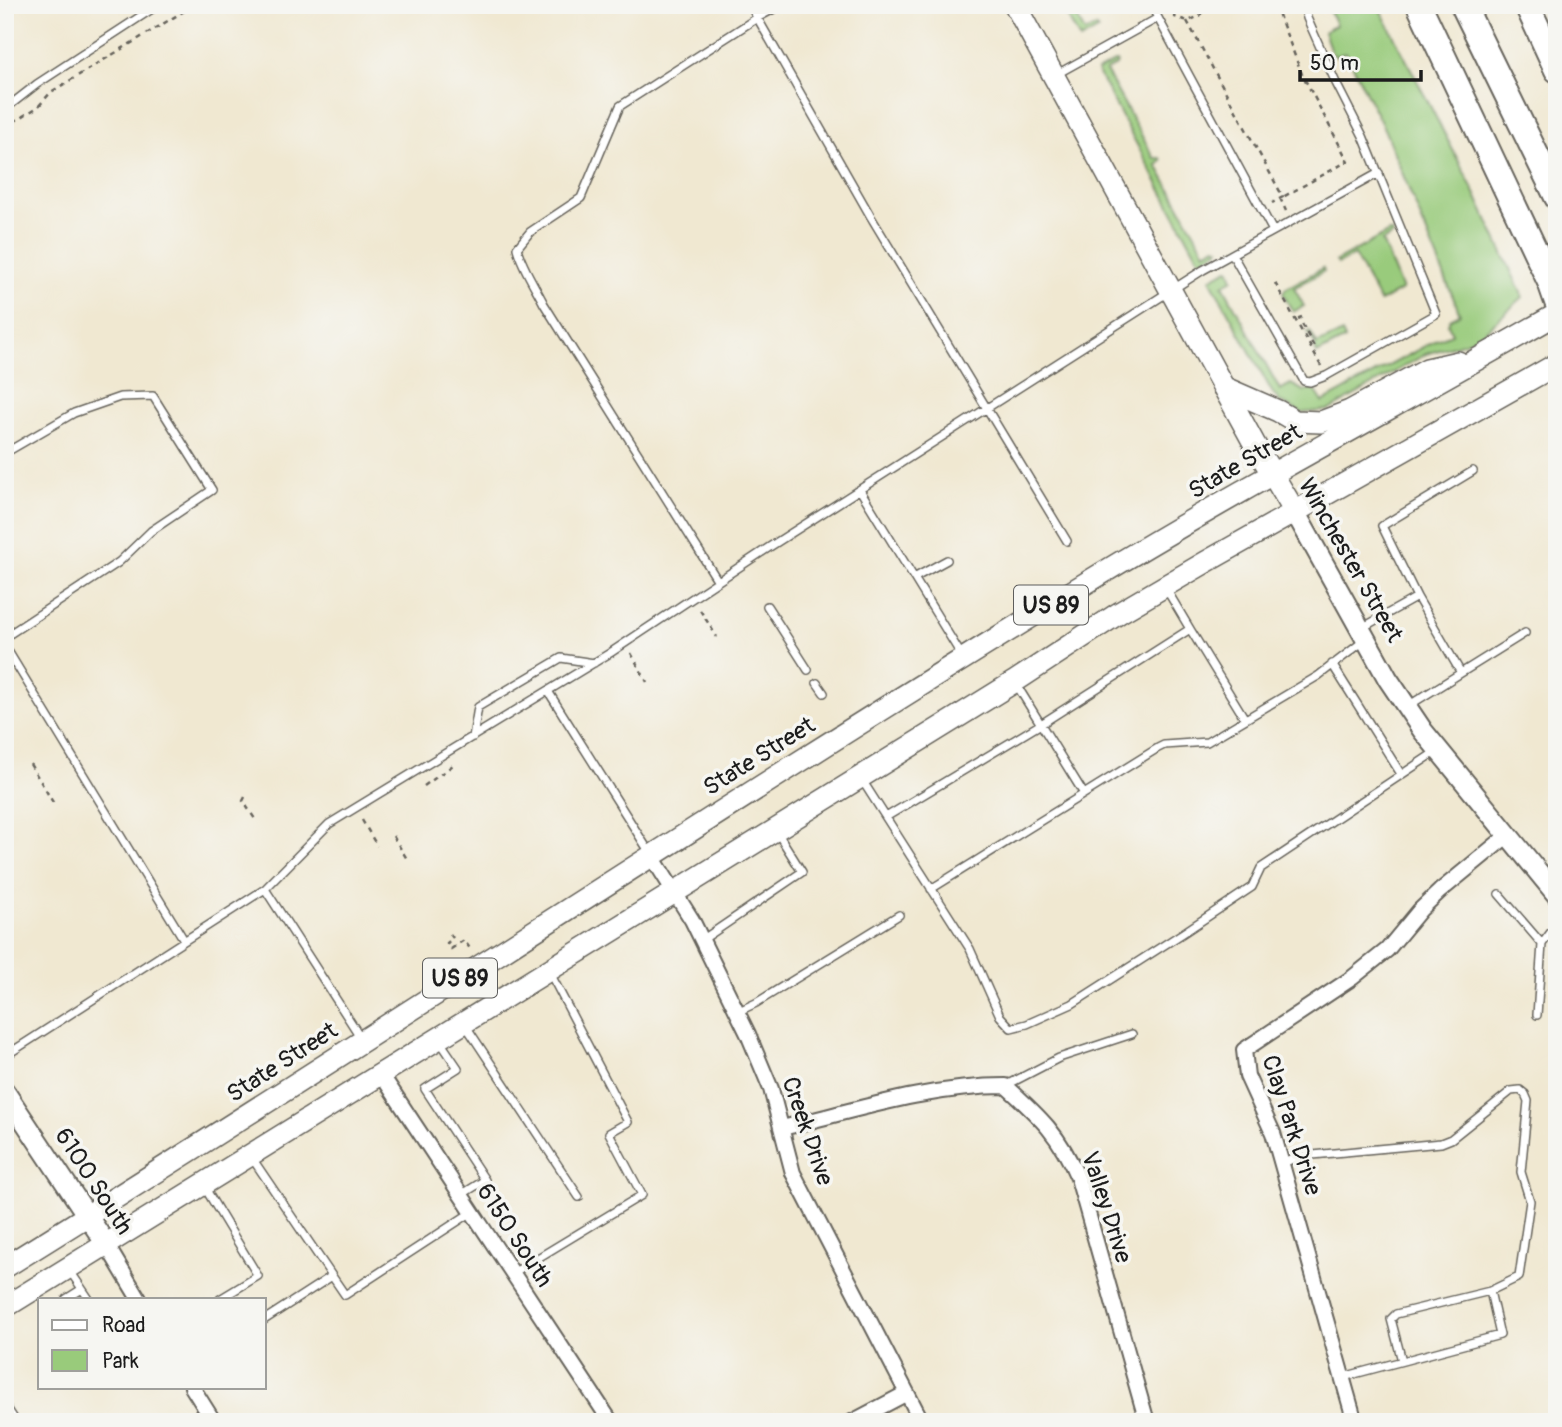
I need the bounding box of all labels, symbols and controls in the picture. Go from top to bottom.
scale bar [1300,38,1420,82]
text: 50 m [1310,50,1359,77]
street label: State Street [1183,417,1307,505]
street label: Winchester Street [1292,473,1409,648]
road number: US 89 [1014,586,1088,624]
street label: State Street [698,711,821,802]
road number: US 89 [423,959,497,998]
street label: State Street [222,1016,343,1109]
street label: Clay Park Drive [1255,1051,1328,1199]
street label: Creek Drive [775,1073,840,1189]
street label: 6100 South [48,1123,139,1240]
street label: Valley Drive [1075,1148,1138,1267]
street label: 6150 South [470,1178,559,1293]
legend [38,1298,266,1388]
text: Road [102,1312,146,1339]
text: Park [102,1348,139,1375]

